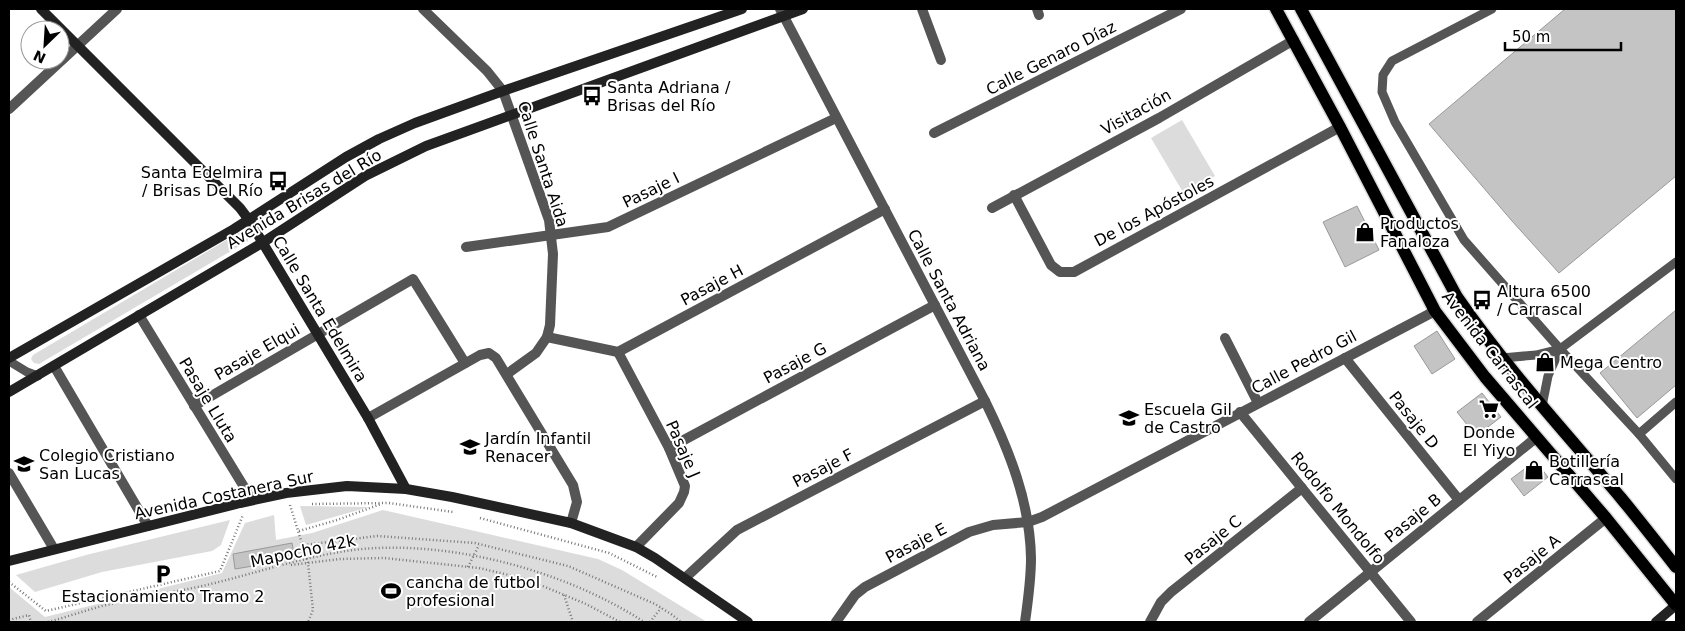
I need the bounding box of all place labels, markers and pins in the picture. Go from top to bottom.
place label: Santa Adriana / Brisas del Río [607,78,731,115]
bus stop icon: Santa Adriana / Brisas del Río [581,85,603,107]
place label: Santa Edelmira / Brisas Del Río [141,163,263,200]
bus stop icon: Santa Edelmira / Brisas Del Río [267,170,289,192]
place label: Productos Fanaloza [1380,214,1459,251]
shop icon: Productos Fanaloza [1354,221,1376,243]
place label: Altura 6500 / Carrascal [1497,282,1591,319]
bus stop icon: Altura 6500 / Carrascal [1471,289,1493,311]
shop icon: Mega Centro [1534,351,1556,373]
place label: Mega Centro [1560,353,1662,372]
supermarket icon: Donde El Yiyo [1478,398,1500,420]
place label: Escuela Gil de Castro [1144,400,1232,437]
school or university icon: Escuela Gil de Castro [1118,407,1140,429]
place label: Donde El Yiyo [1463,423,1515,460]
place label: Jardín Infantil Renacer [484,429,591,466]
school or university icon: Jardín Infantil Renacer [459,436,481,458]
place label: Colegio Cristiano San Lucas [39,446,175,483]
place label: Botillería Carrascal [1549,452,1624,489]
school or university icon: Colegio Cristiano San Lucas [13,453,35,475]
shop icon: Botillería Carrascal [1523,459,1545,481]
parking icon: Estacionamiento Tramo 2 [152,563,174,585]
place label: cancha de futbol profesional [406,573,540,610]
sports icon: cancha de futbol profesional [380,580,402,602]
place label: Estacionamiento Tramo 2 [61,587,265,606]

